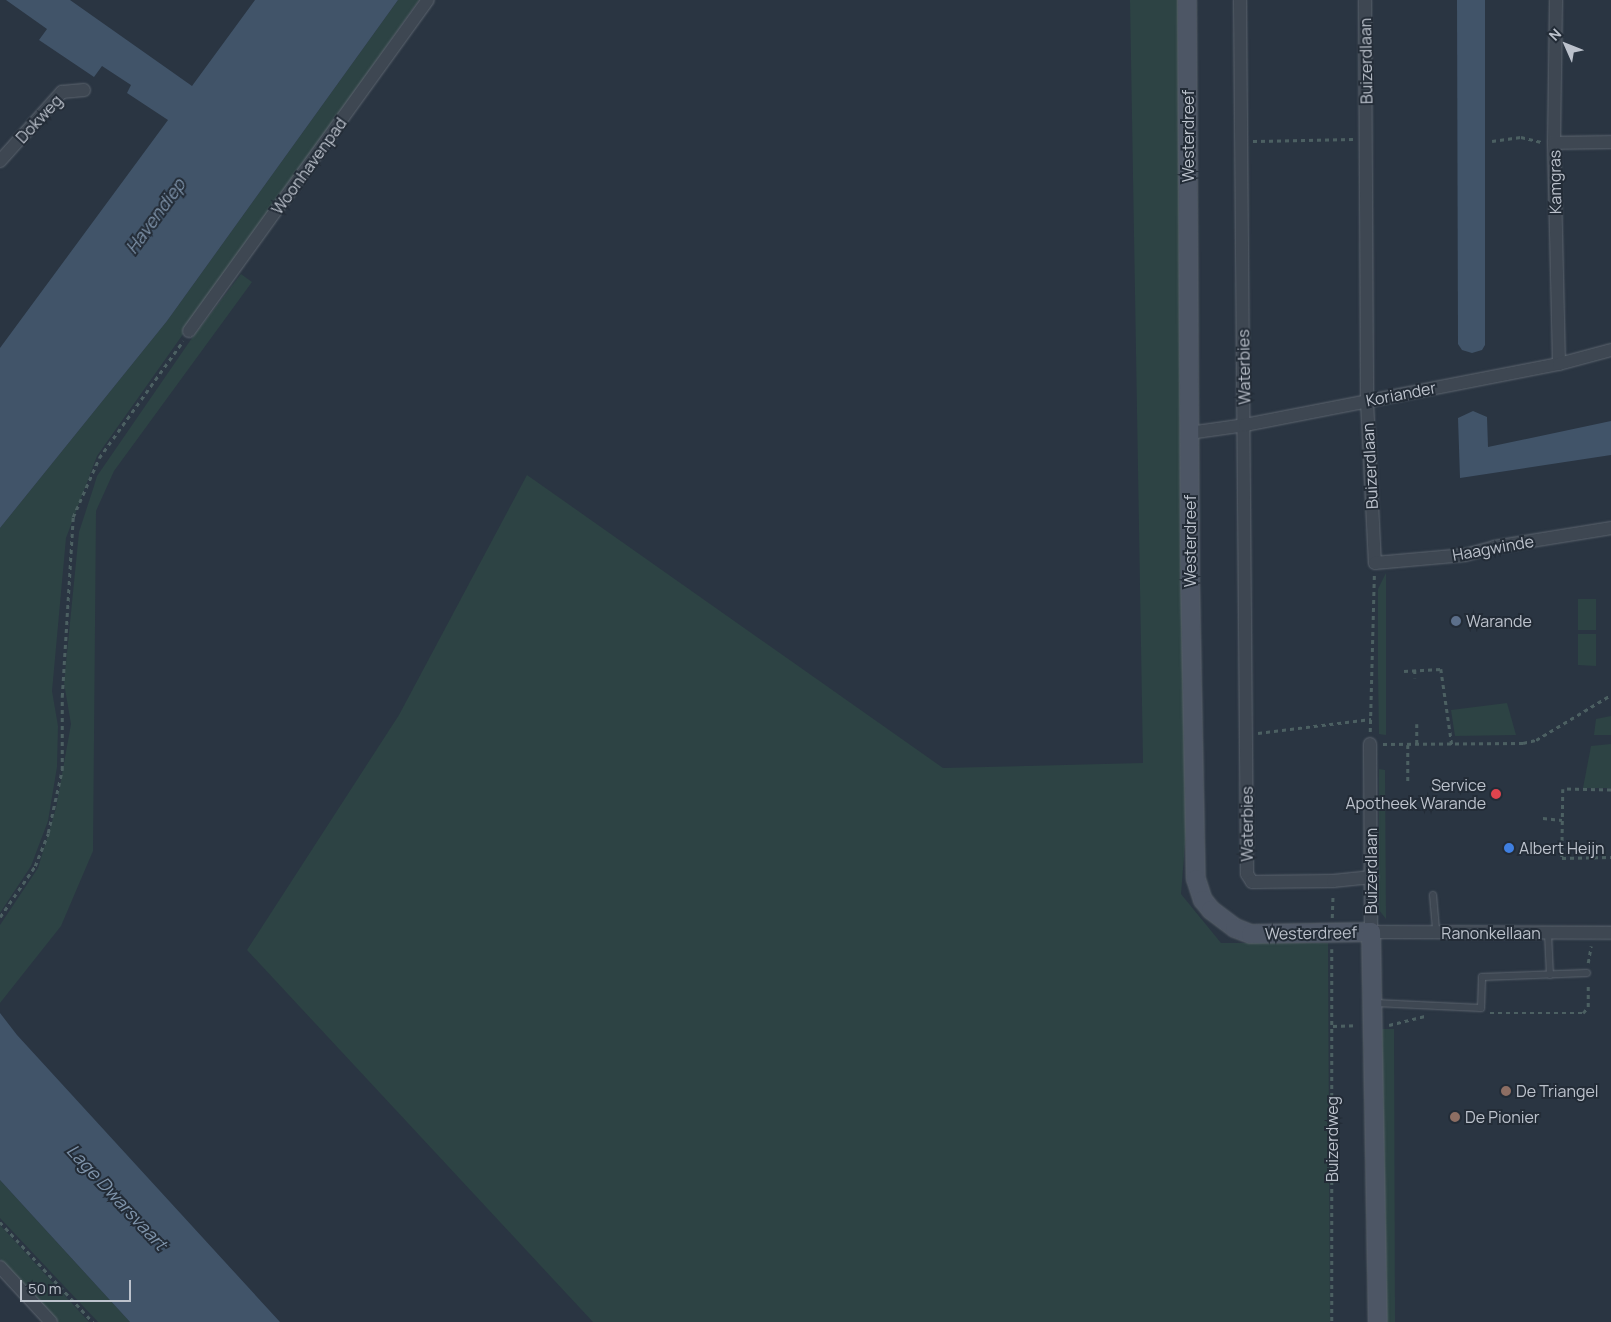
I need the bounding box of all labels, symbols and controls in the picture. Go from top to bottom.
street label: Buizerdlaan [1356,18,1376,104]
north arrow [1541,20,1591,70]
text: N [1545,24,1565,44]
street label: Westerdreef [1178,90,1198,182]
street label: Dokweg [12,91,66,147]
street label: Woonhavenpad [268,114,350,218]
street label: Kamgras [1545,150,1565,214]
water label: Havendiep [121,174,189,258]
street label: Waterbies [1234,329,1254,405]
street label: Koriander [1364,378,1438,410]
street label: Buizerdlaan [1358,422,1382,510]
street label: Westerdreef [1180,495,1200,587]
street label: Haagwinde [1451,531,1535,565]
place label: Warande [1466,611,1532,631]
marker: Warande [1450,615,1462,627]
place label: Service Apotheek Warande [1345,775,1486,813]
street label: Waterbies [1237,786,1257,862]
marker: Service Apotheek Warande [1490,788,1502,800]
street label: Buizerdlaan [1361,828,1381,914]
place label: Albert Heijn [1519,838,1605,858]
marker: Albert Heijn [1503,842,1515,854]
street label: Westerdreef [1265,923,1357,943]
street label: Ranonkellaan [1441,923,1541,943]
place label: De Triangel [1516,1081,1598,1101]
marker: De Triangel [1500,1085,1512,1097]
street label: Buizerdweg [1322,1096,1342,1182]
place label: De Pionier [1465,1107,1540,1127]
marker: De Pionier [1449,1111,1461,1123]
water label: Lage Dwarsvaart [62,1140,172,1254]
scale bar [22,1270,134,1302]
text: 50 m [28,1278,62,1299]

